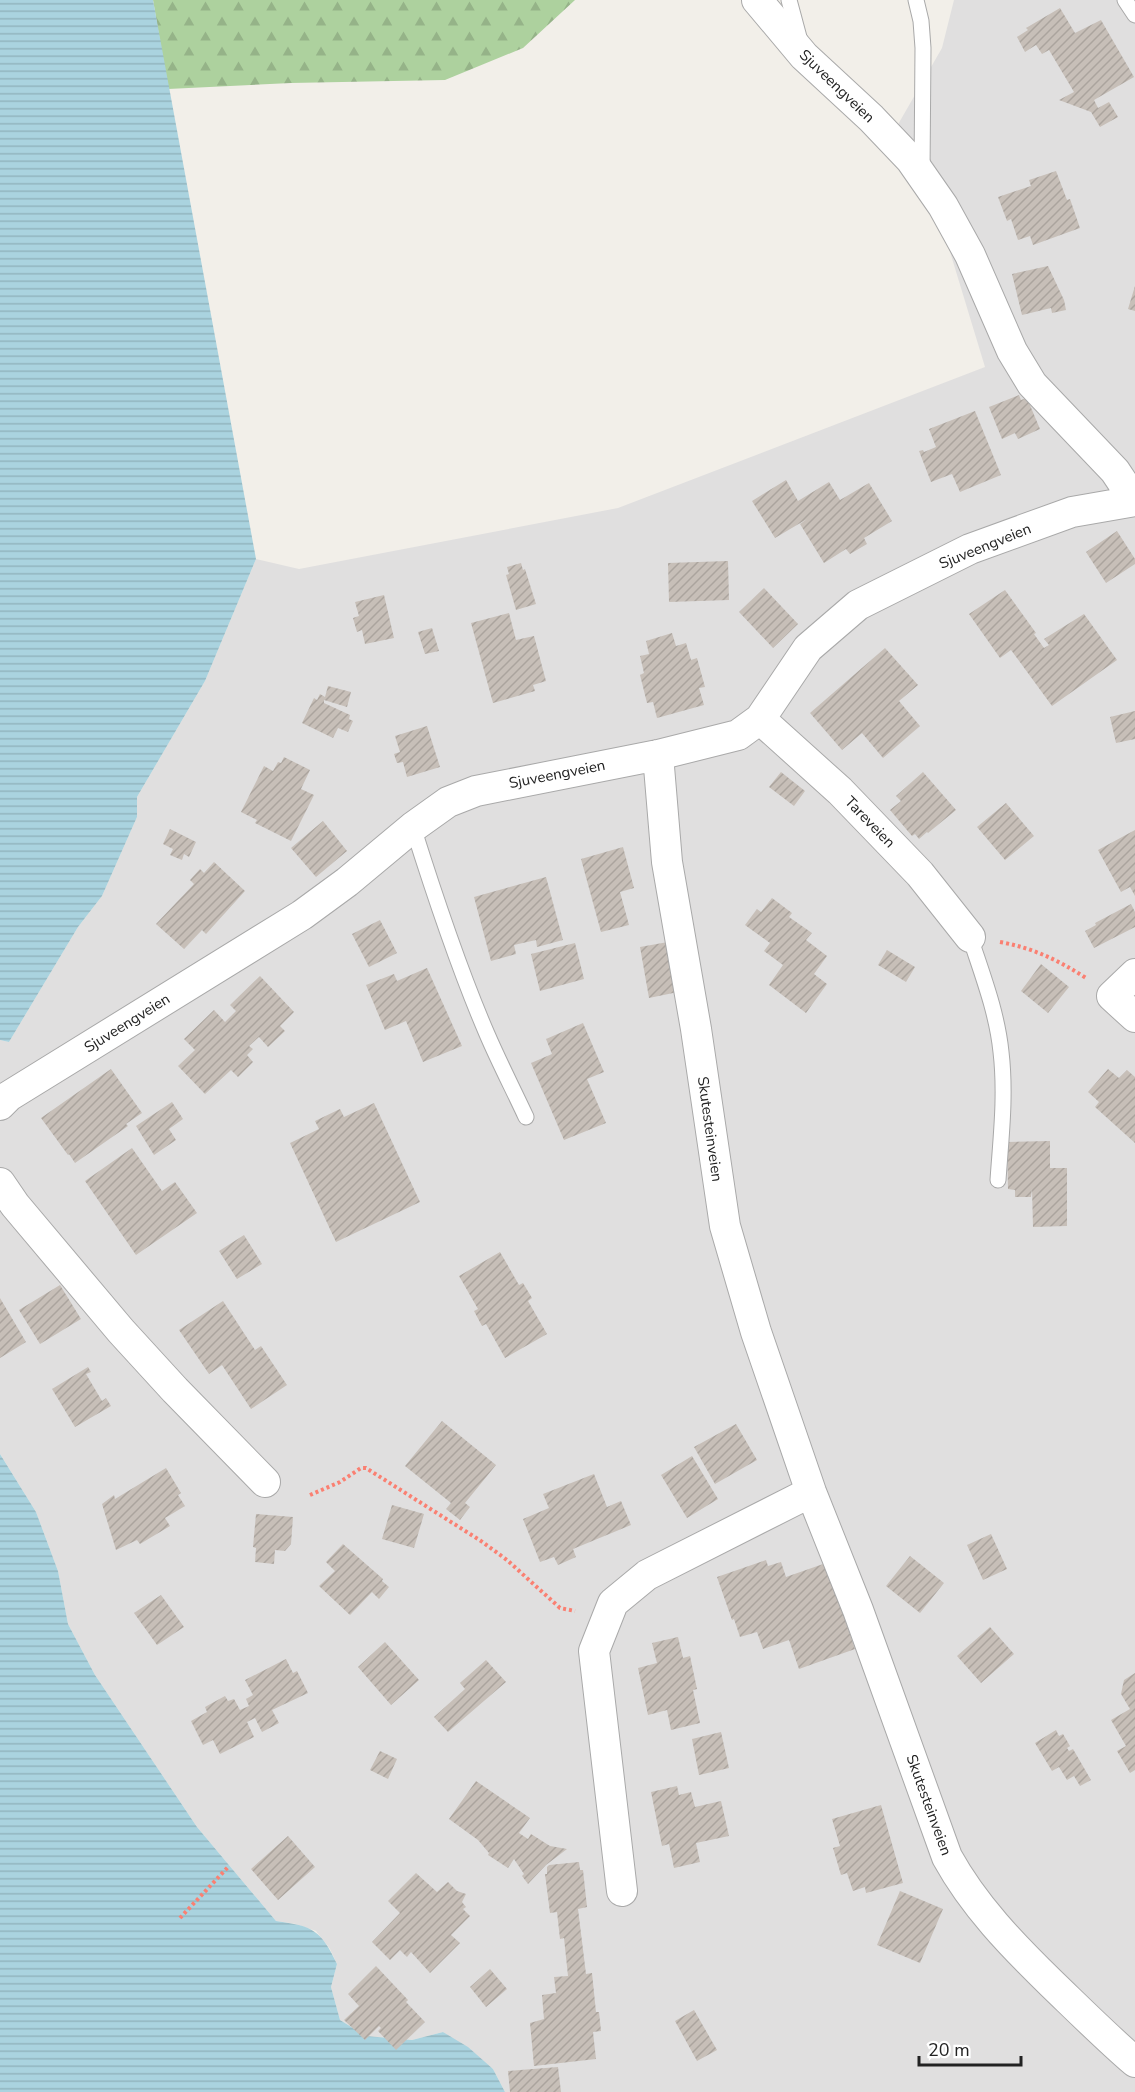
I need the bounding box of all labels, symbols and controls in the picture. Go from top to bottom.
street label: Sjuveengveien [795,45,879,127]
street label: Sjuveengveien [936,518,1034,574]
street label: Sjuveengveien [507,755,607,793]
street label: Tareveien [840,792,900,852]
street label: Sjuveengveien [80,989,174,1057]
street label: Skutesteinveien [693,1075,727,1183]
street label: Skutesteinveien [901,1752,957,1858]
scale bar [919,2029,1021,2067]
text: 20 m [928,2038,970,2062]

